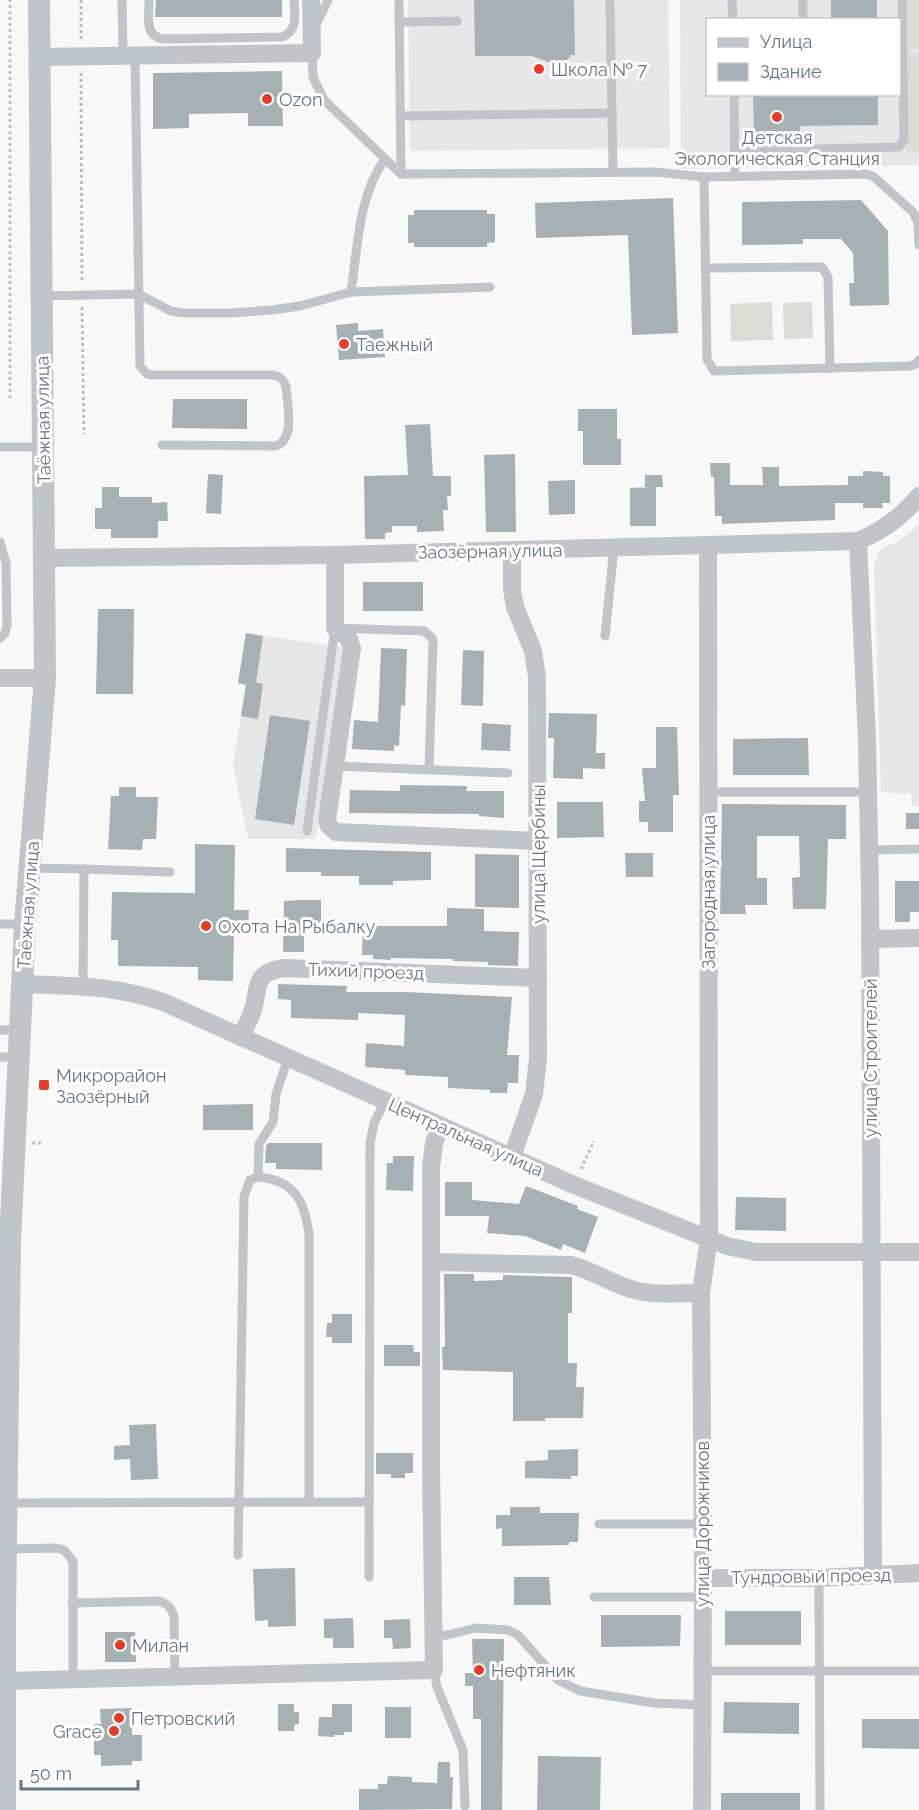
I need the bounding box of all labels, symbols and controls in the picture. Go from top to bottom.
legend [706,18,901,96]
text: Улица [760,31,812,52]
place label: Школа № 7 [551,59,647,80]
text: Здание [760,61,822,82]
marker: Школа № 7 [532,62,546,76]
place label: Ozon [279,89,322,110]
marker: Ozon [260,92,274,106]
marker: Детская Экологическая Станция [770,110,784,124]
place label: Детская Экологическая Станция [674,127,880,169]
place label: Таежный [356,334,433,355]
marker: Таежный [337,337,351,351]
street label: Таёжная улица [31,356,55,484]
street label: Заозёрная улица [417,539,563,563]
street label: улица Щербины [528,784,549,924]
street label: Загородная улица [698,815,719,969]
street label: Таёжная улица [13,840,43,970]
place label: Охота На Рыбалку [218,916,376,937]
marker: Охота На Рыбалку [199,919,213,933]
street label: Тихий проезд [307,958,425,984]
street label: улица Строителей [860,978,881,1138]
place label: Микрорайон Заозёрный [56,1065,166,1107]
marker: Микрорайон Заозёрный [37,1078,51,1092]
street label: Центральная улица [385,1093,547,1181]
street label: улица Дорожников [692,1441,713,1607]
street label: Тундровый проезд [731,1564,891,1588]
place label: Милан [132,1635,189,1656]
marker: Милан [113,1638,127,1652]
place label: Нефтяник [491,1660,576,1681]
marker: Нефтяник [472,1663,486,1677]
place label: Петровский [131,1708,235,1729]
marker: Петровский [112,1711,126,1725]
place label: Grace [53,1721,102,1742]
marker: Grace [107,1724,121,1738]
scale bar [21,1753,138,1791]
text: 50 m [30,1763,72,1784]

